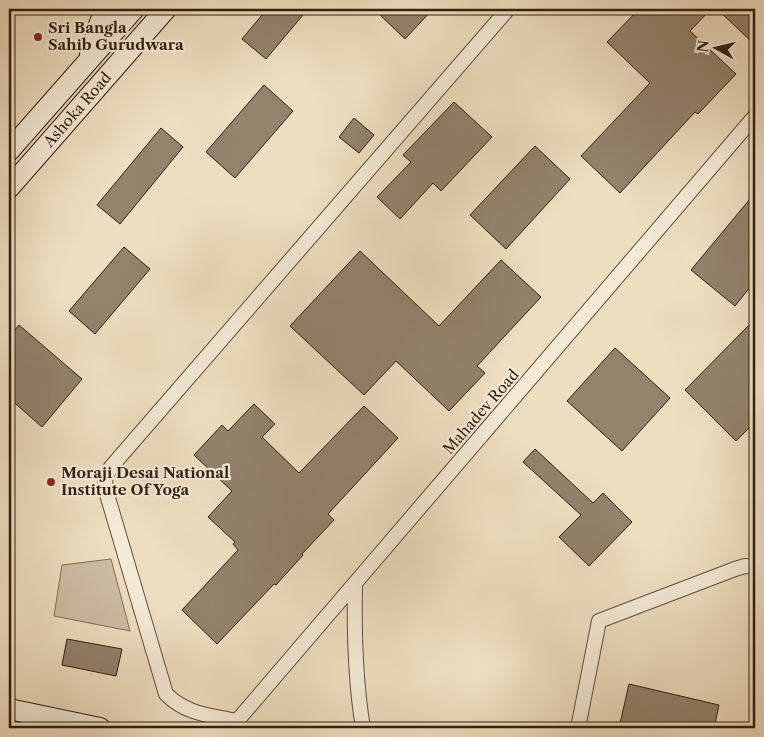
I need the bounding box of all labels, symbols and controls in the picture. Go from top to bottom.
place label: Sri Bangla Sahib Gurudwara [48,18,184,54]
north arrow [692,22,742,72]
marker: Sri Bangla Sahib Gurudwara [32,31,44,43]
text: N [693,39,713,53]
street label: Ashoka Road [39,68,115,152]
street label: Mahadev Road [439,365,523,458]
place label: Moraji Desai National Institute Of Yoga [61,463,229,499]
marker: Moraji Desai National Institute Of Yoga [45,476,57,488]

